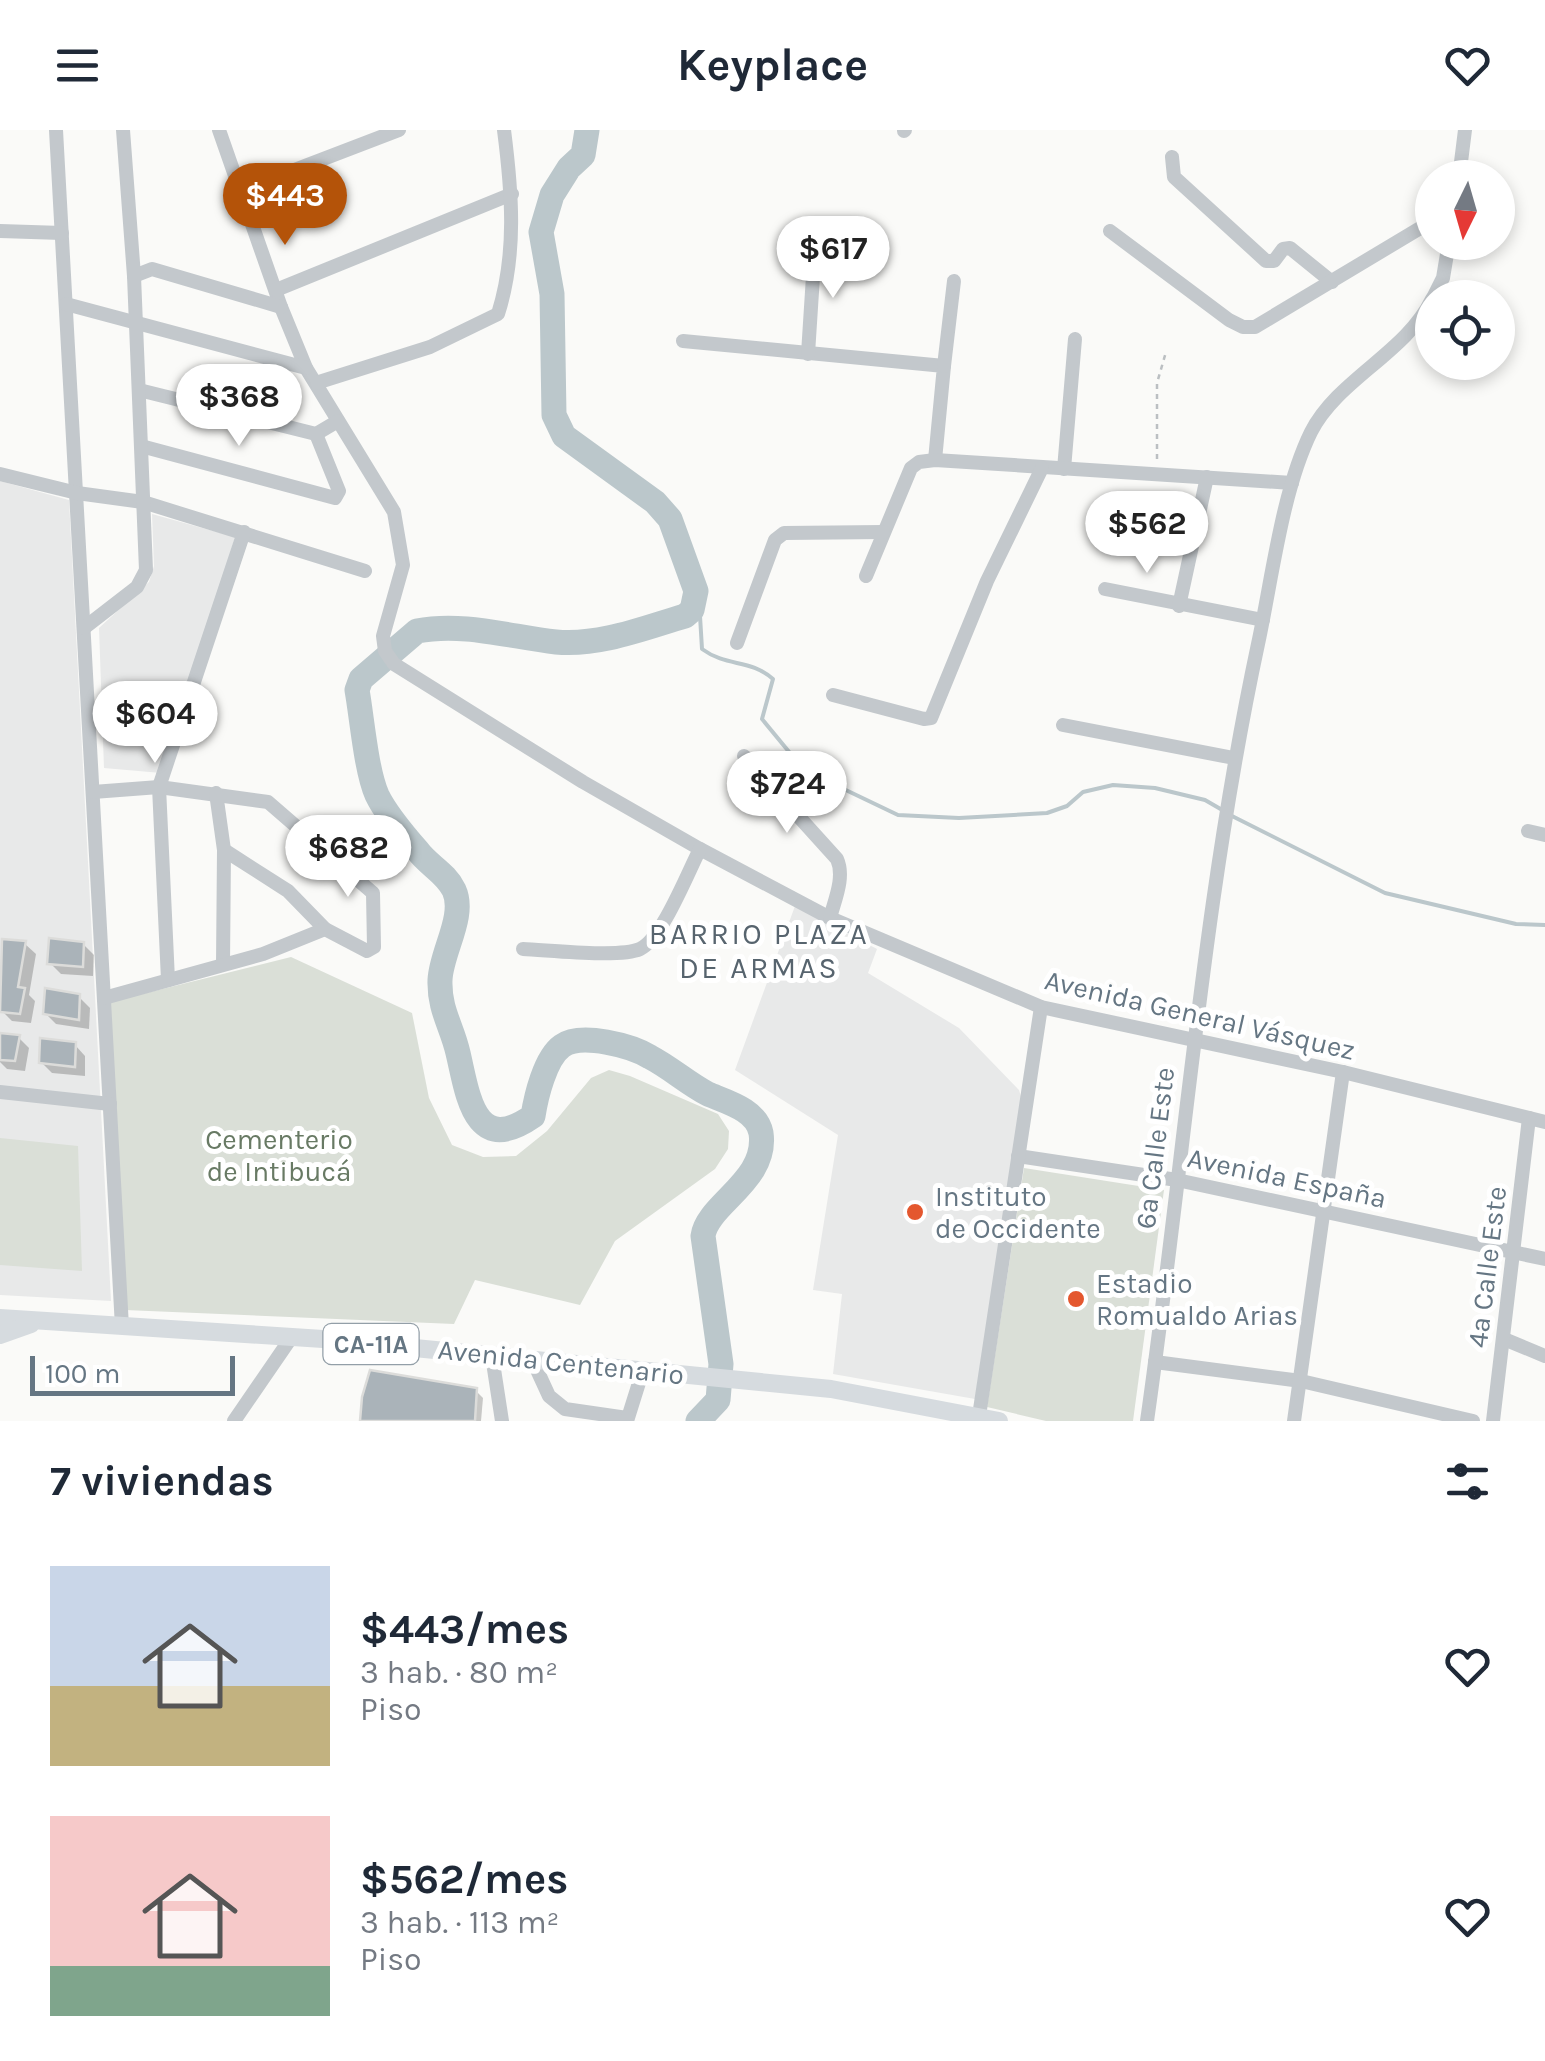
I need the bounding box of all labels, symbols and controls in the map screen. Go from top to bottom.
icon: menu [50,38,105,93]
icon: heart [1440,38,1495,93]
text: Keyplace [677,39,868,91]
north arrow [1415,160,1515,260]
map controls [1415,160,1515,380]
pin: $443 [226,163,344,248]
text: $443 [245,177,325,214]
pin: $617 [774,216,892,301]
text: $617 [799,230,867,267]
button: locate [1415,280,1515,380]
pin: $368 [180,364,298,449]
text: $368 [198,378,280,415]
pin: $562 [1088,491,1206,576]
text: $562 [1107,505,1187,542]
pin: $604 [96,681,214,766]
text: $604 [115,695,195,732]
pin: $724 [728,751,846,836]
text: $724 [749,765,825,802]
pin: $682 [289,815,407,900]
text: $682 [307,829,389,866]
district label: BARRIO PLAZA DE ARMAS [649,916,869,986]
street label: Avenida General Vásquez [1042,963,1358,1067]
street label: 6a Calle Este [1129,1065,1181,1231]
park label: Cementerio de Intibucá [205,1123,353,1188]
street label: Avenida España [1185,1141,1389,1215]
place label: Instituto de Occidente [935,1180,1101,1245]
street label: 4a Calle Este [1461,1184,1513,1350]
marker: Instituto de Occidente [904,1201,926,1223]
place label: Estadio Romualdo Arias [1096,1267,1298,1332]
marker: Estadio Romualdo Arias [1065,1288,1087,1310]
road number: CA-11A [324,1324,418,1364]
street label: Avenida Centenario [436,1333,686,1391]
scale bar [30,1351,235,1396]
text: 100 m [45,1357,120,1390]
icon: filters [1440,1454,1495,1509]
text: 7 viviendas [50,1456,274,1506]
text: $443/mes [360,1604,569,1654]
icon: home [130,1606,250,1726]
icon: heart [1440,1639,1495,1694]
text: 3 hab. · 80 m² [360,1654,558,1691]
text: Piso [360,1691,422,1728]
text: $562/mes [360,1854,568,1904]
icon: home [130,1856,250,1976]
icon: heart [1440,1889,1495,1944]
text: 3 hab. · 113 m² [360,1904,559,1941]
text: Piso [360,1941,422,1978]

